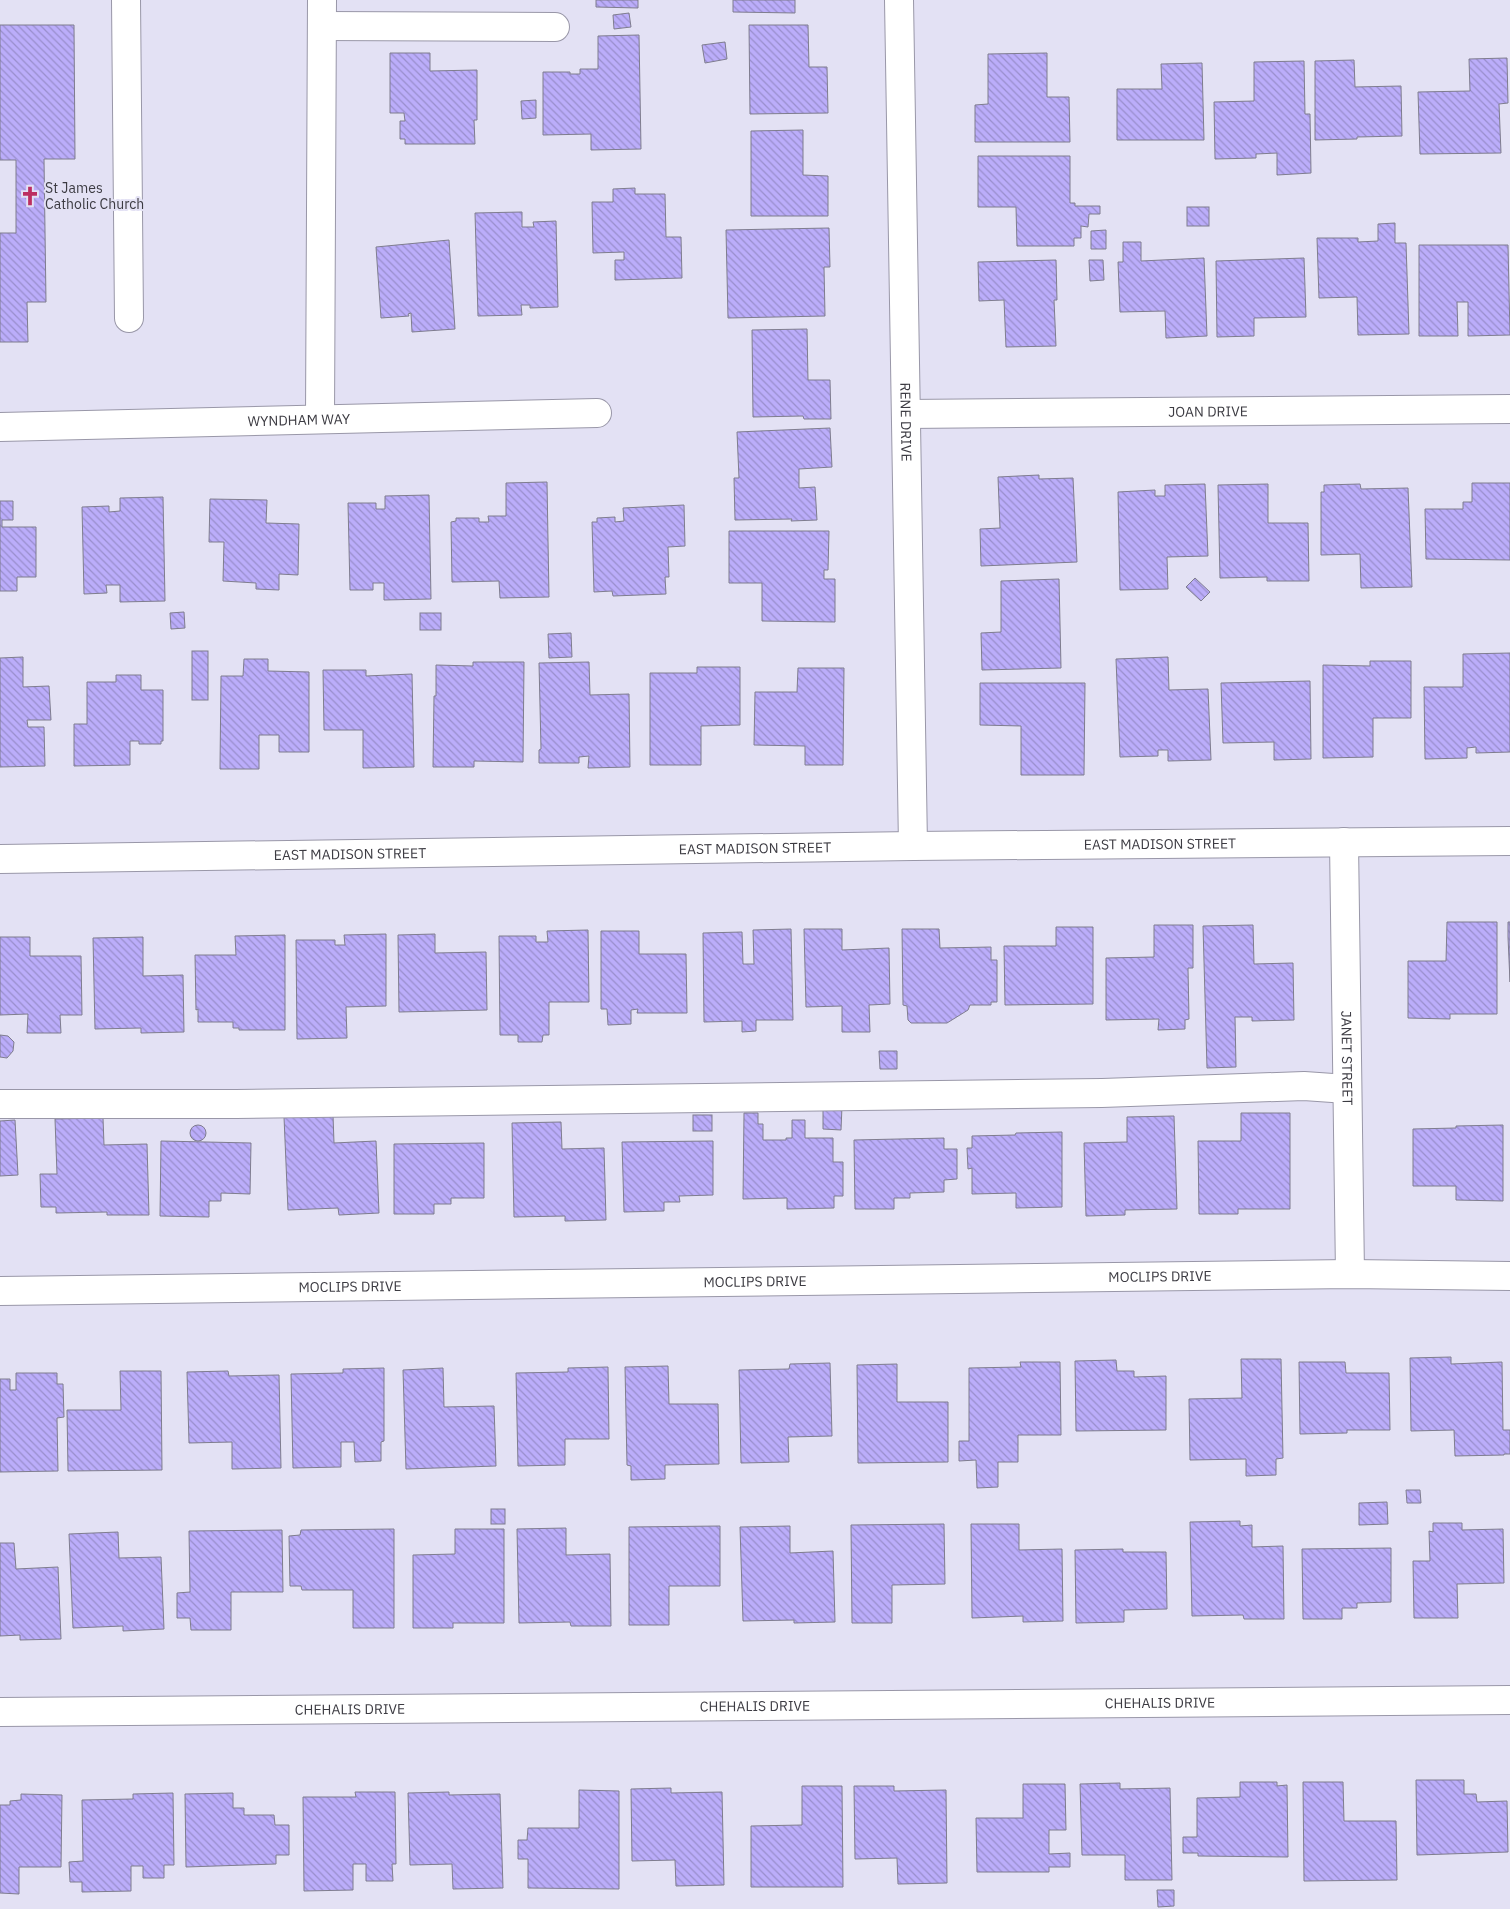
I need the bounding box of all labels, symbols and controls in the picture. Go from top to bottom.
place label: St James Catholic Church [45,179,144,213]
church icon: St James Catholic Church [19,185,41,207]
street label: RENE DRIVE [896,382,916,462]
street label: JOAN DRIVE [1168,402,1248,421]
street label: WYNDHAM WAY [247,410,351,430]
street label: EAST MADISON STREET [1084,834,1236,854]
street label: EAST MADISON STREET [679,838,831,858]
street label: EAST MADISON STREET [274,844,426,864]
street label: JANET STREET [1337,1010,1357,1105]
street label: MOCLIPS DRIVE [1108,1267,1212,1286]
street label: MOCLIPS DRIVE [703,1272,807,1291]
street label: MOCLIPS DRIVE [298,1277,402,1296]
street label: CHEHALIS DRIVE [1105,1693,1215,1712]
street label: CHEHALIS DRIVE [700,1697,810,1715]
street label: CHEHALIS DRIVE [295,1700,405,1719]

